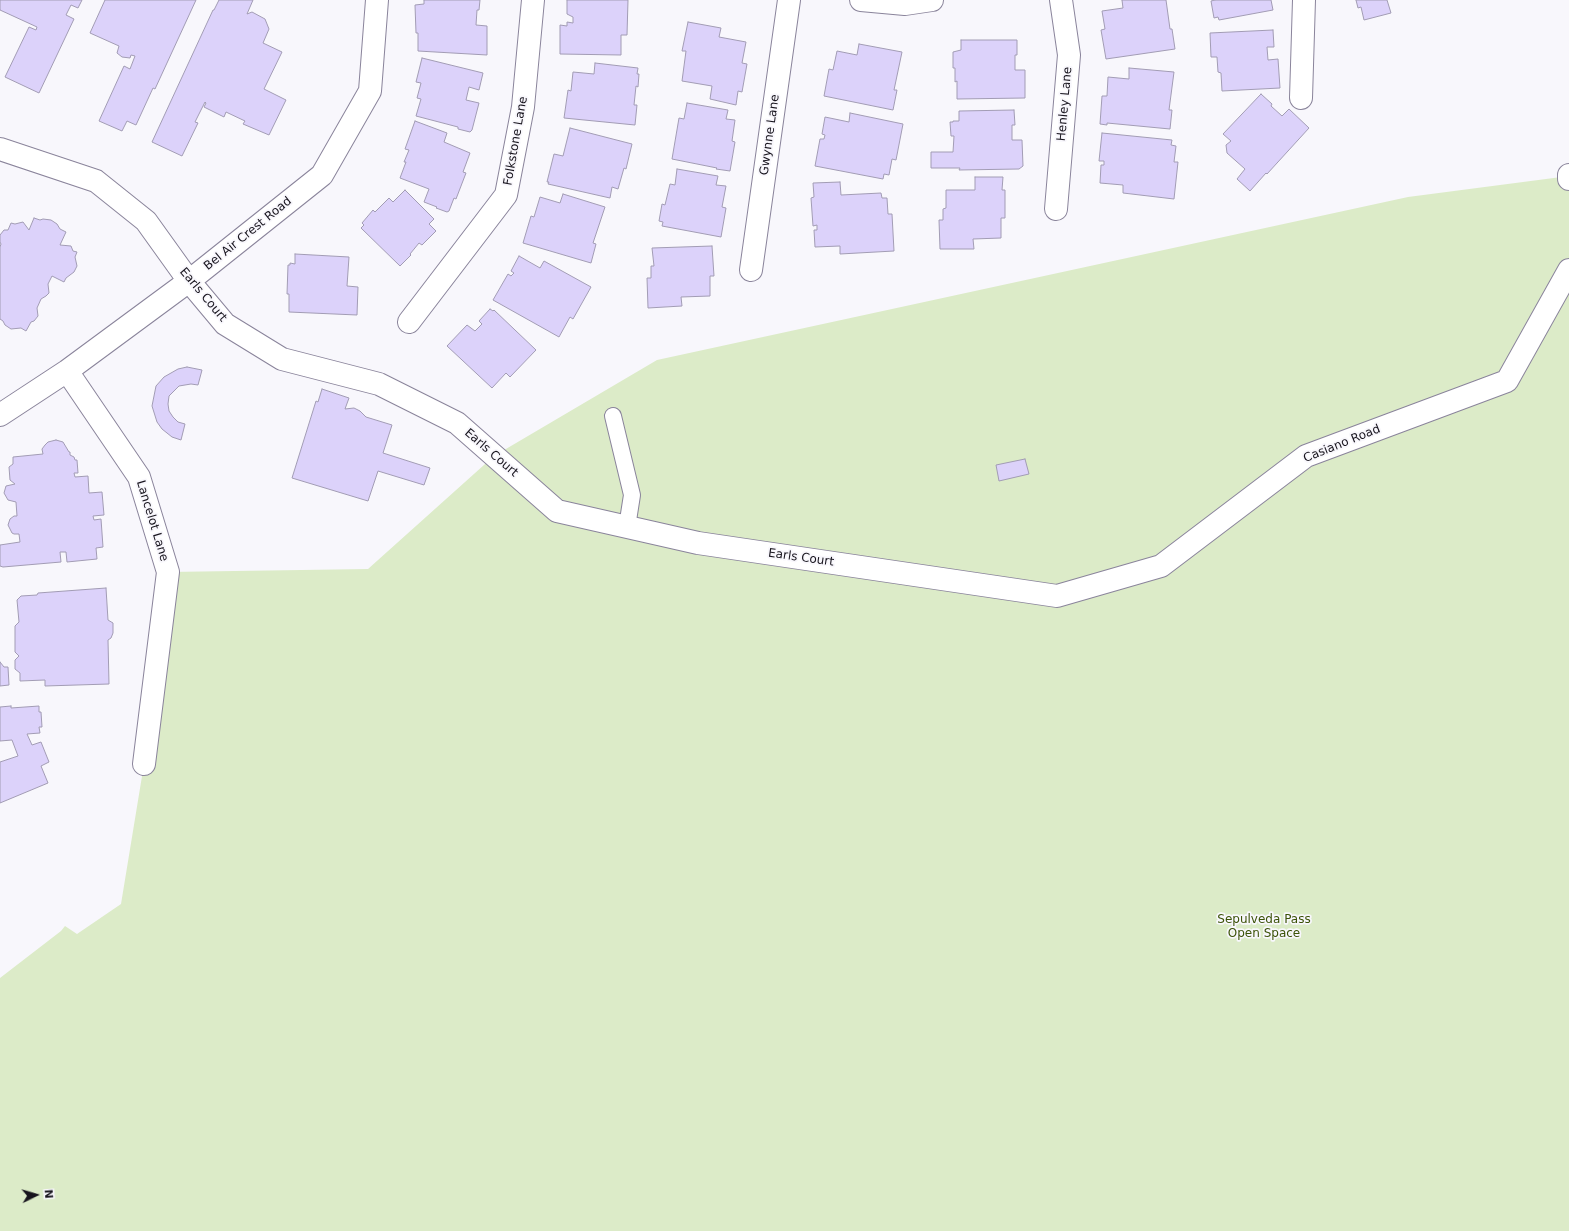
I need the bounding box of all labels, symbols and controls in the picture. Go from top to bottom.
street label: Henley Lane [1055,66,1075,142]
street label: Gwynne Lane [757,94,783,176]
street label: Folkstone Lane [501,95,531,187]
street label: Bel Air Crest Road [201,194,295,274]
street label: Earls Court [176,265,230,325]
street label: Casiano Road [1301,422,1383,466]
street label: Earls Court [461,426,521,480]
street label: Lancelot Lane [133,479,171,563]
street label: Earls Court [767,546,835,570]
park label: Sepulveda Pass Open Space [1217,913,1311,941]
north arrow [16,1175,56,1215]
text: N [42,1189,55,1199]

